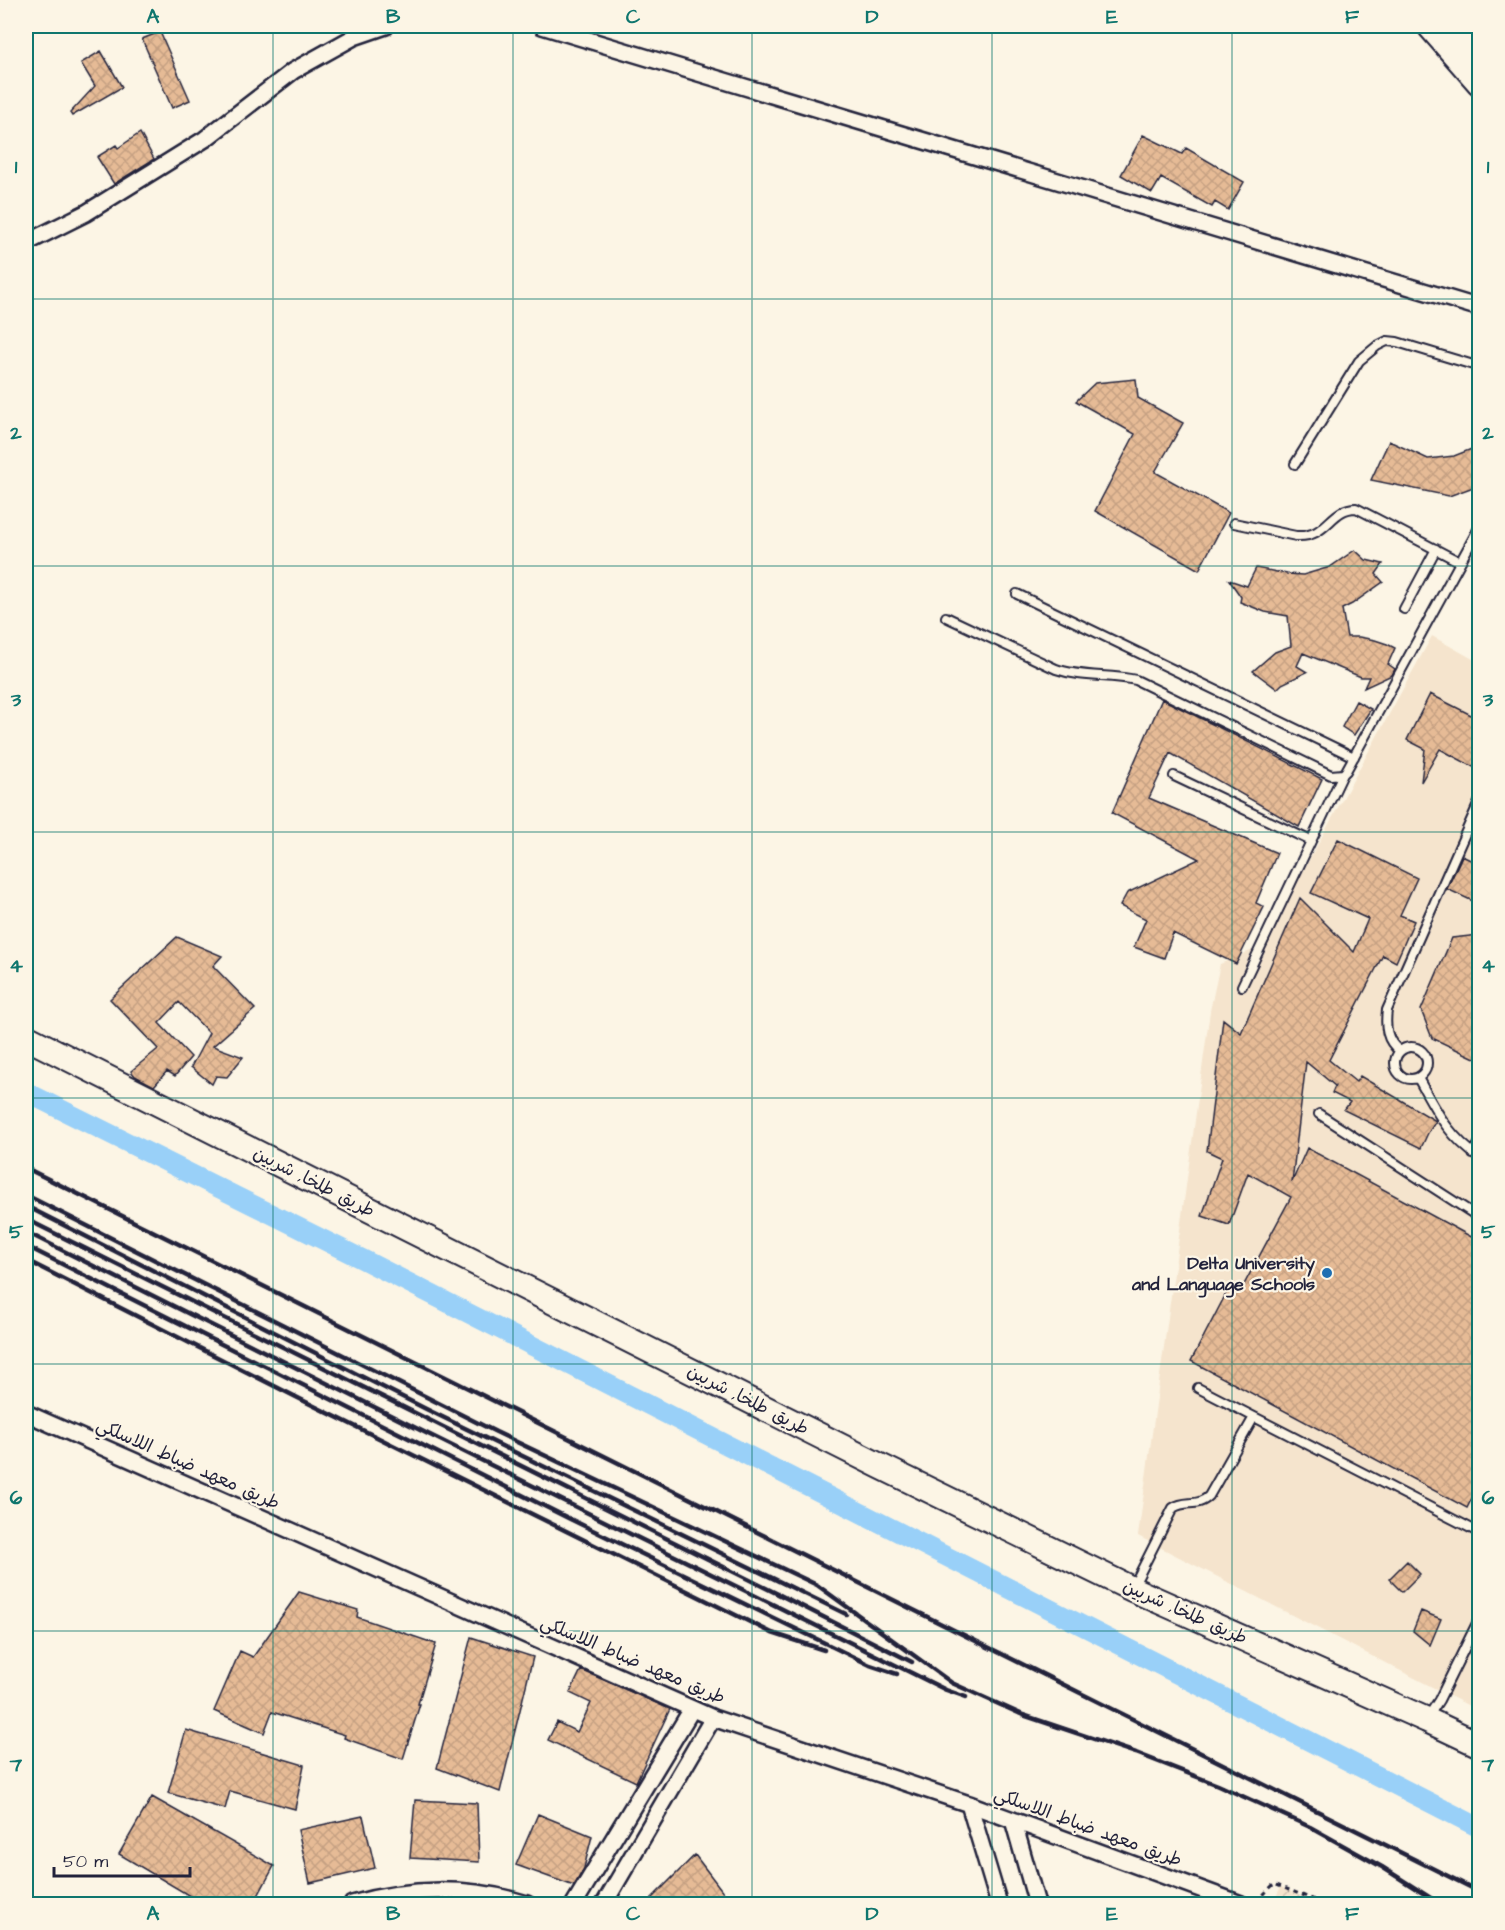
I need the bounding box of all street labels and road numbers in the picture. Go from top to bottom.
street label: طريق طلخا, شربين [249,1140,379,1224]
street label: طريق طلخا, شربين [683,1358,813,1442]
street label: طريق معهد ضباط اللاسلكي [91,1412,284,1519]
street label: طريق طلخا, شربين [1119,1573,1251,1651]
street label: طريق معهد ضباط اللاسلكي [536,1610,729,1713]
street label: طريق معهد ضباط اللاسلكي [989,1781,1185,1875]

